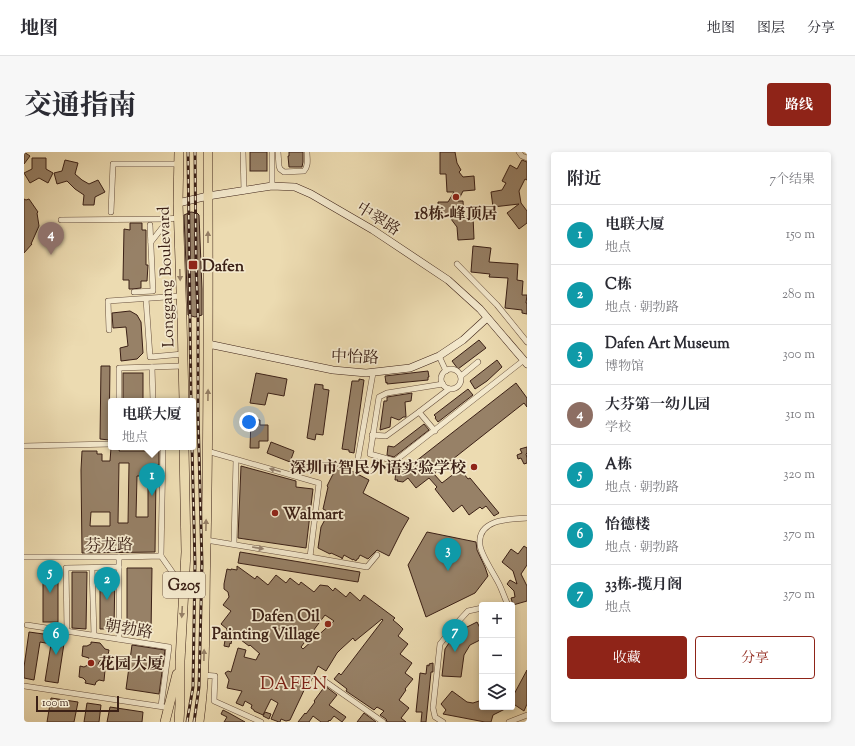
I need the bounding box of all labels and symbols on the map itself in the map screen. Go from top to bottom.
marker: 18栋-峰顶居 [451,192,461,202]
street label: 中翠路 [351,198,404,243]
place label: 18栋-峰顶居 [415,204,497,227]
street label: Longgang Boulevard [154,206,181,348]
pin: 4 [38,222,64,255]
one-way arrow [205,230,211,243]
place label: Dafen [202,256,245,279]
marker: Dafen [187,259,199,271]
one-way arrow [177,269,184,281]
street label: 中怡路 [331,346,379,371]
one-way arrow [205,388,211,401]
your location [239,412,259,432]
place label: 深圳市智民外语实验学校 [290,458,466,481]
marker: 深圳市智民外语实验学校 [469,462,479,472]
pin: 1 [139,463,165,496]
one-way arrow [269,467,282,473]
place label: Walmart [283,504,344,527]
marker: Walmart [270,508,280,518]
one-way arrow [203,518,209,531]
street label: 芬龙路 [85,535,133,558]
pin: 3 [435,538,461,571]
one-way arrow [252,545,264,551]
pin: 5 [37,560,63,593]
pin: 2 [94,567,120,600]
road number: G205 [163,572,205,598]
one-way arrow [179,606,186,618]
place label: Dafen Oil Painting Village [212,606,321,647]
street label: 朝勃路 [103,615,154,646]
marker: Dafen Oil Painting Village [323,619,333,629]
pin: 7 [442,619,468,652]
pin: 6 [43,622,69,655]
one-way arrow [201,648,207,661]
place label: 花园大厦 [99,654,163,677]
marker: 花园大厦 [86,658,96,668]
district label: DAFEN [260,672,328,698]
scale bar [36,694,119,713]

